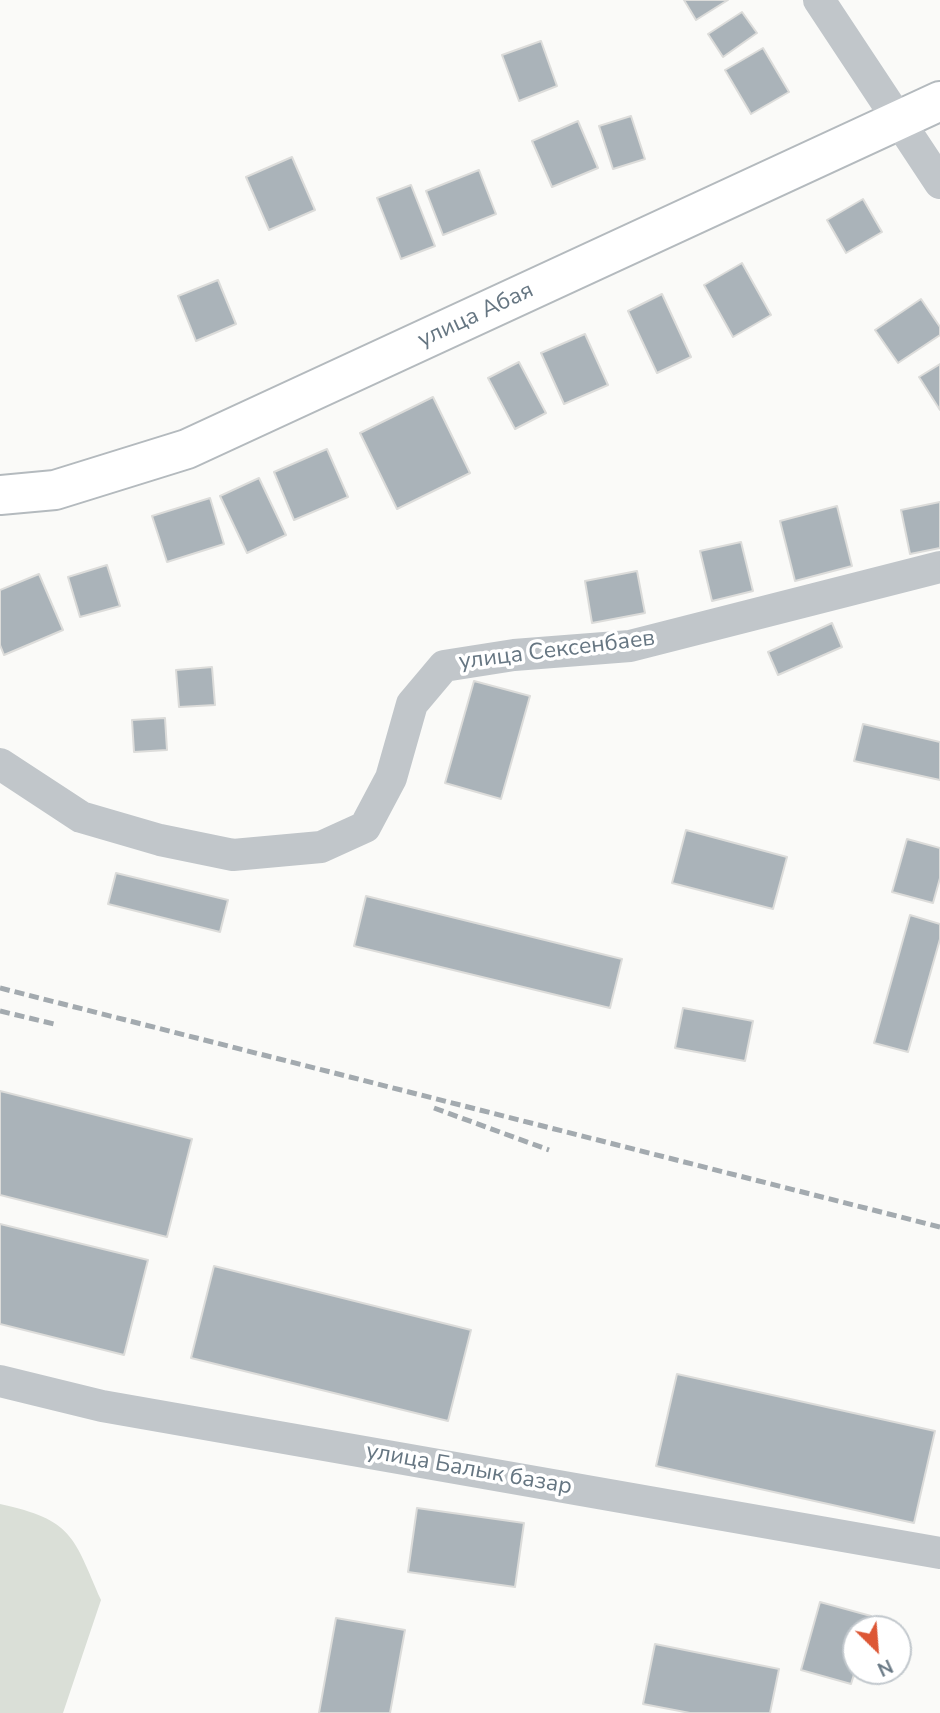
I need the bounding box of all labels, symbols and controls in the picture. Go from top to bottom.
street label: улица Абая [414,277,538,355]
street label: улица Сексенбаев [457,625,657,677]
street label: улица Балык базар [364,1438,574,1502]
north arrow [842,1615,912,1685]
text: N [873,1652,897,1682]

